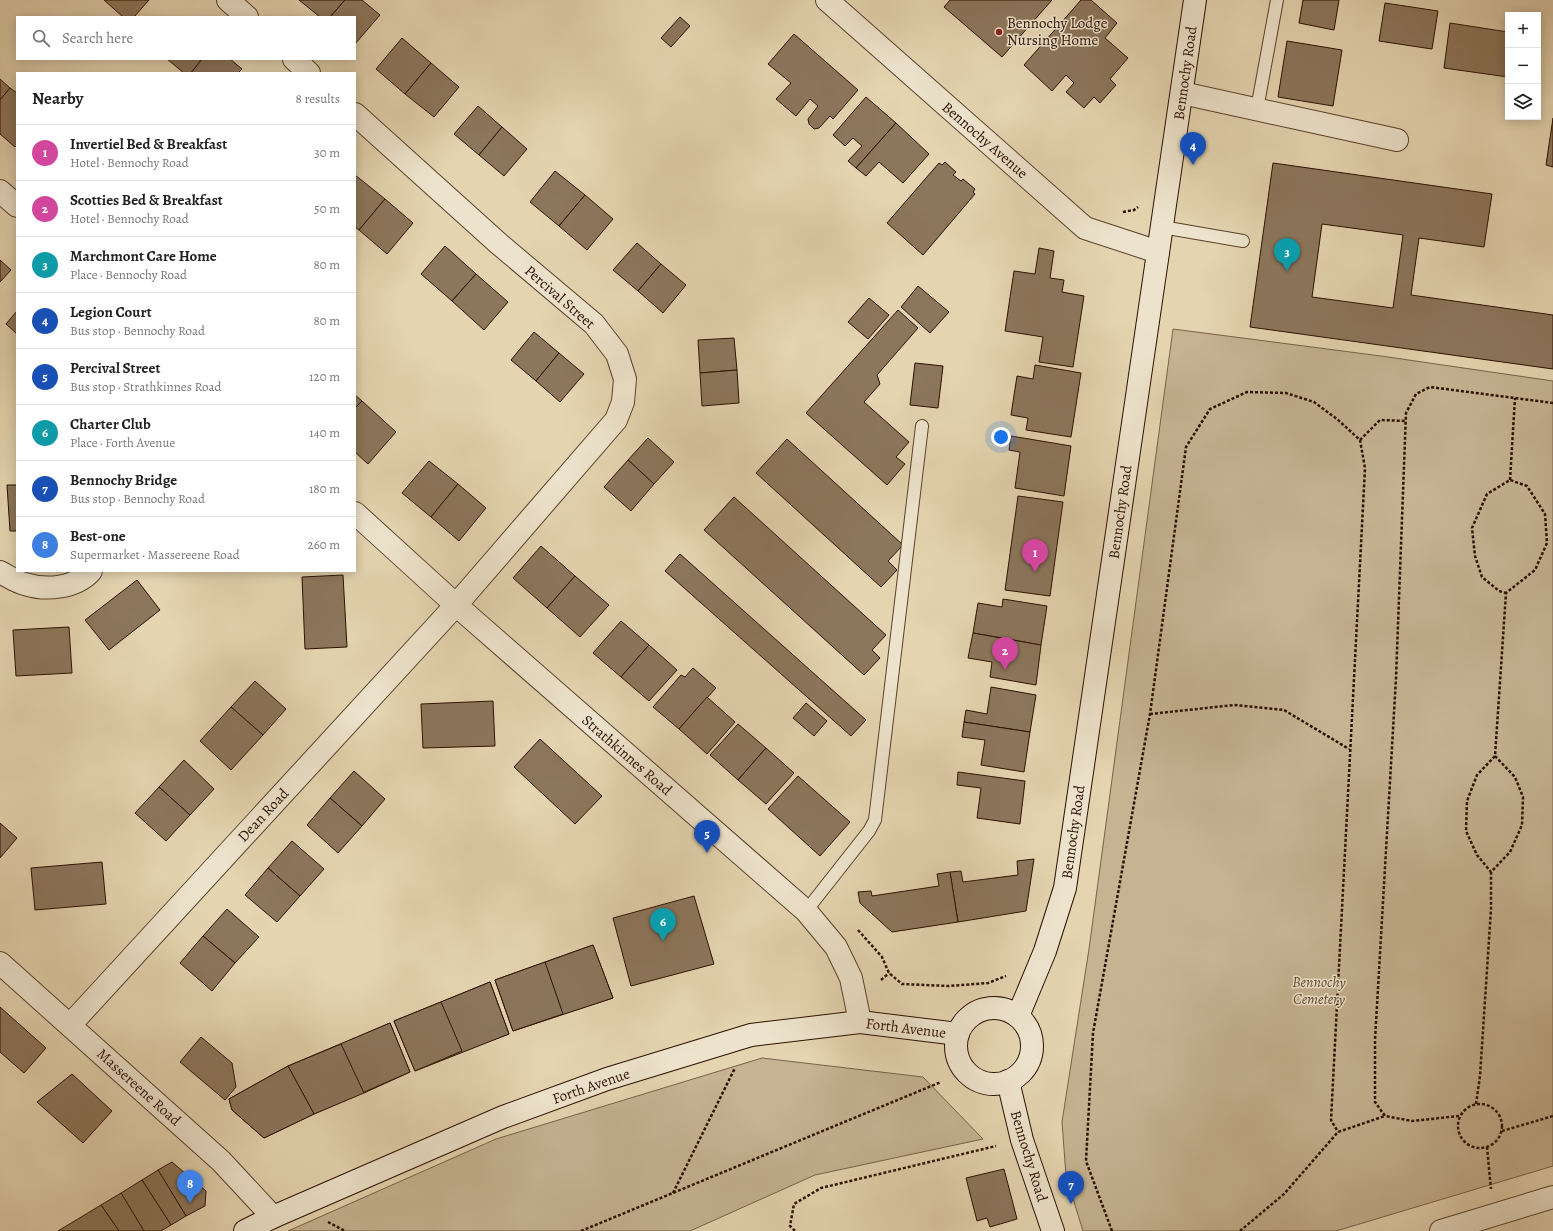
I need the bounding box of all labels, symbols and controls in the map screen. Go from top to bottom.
map controls [1505,12,1541,120]
button: + [1505,12,1541,48]
place label: Bennochy Lodge Nursing Home [1007,13,1108,50]
search box [16,16,356,60]
street label: Bennochy Road [1169,24,1202,121]
icon: search [30,27,52,49]
marker: Bennochy Lodge Nursing Home [994,27,1004,37]
text: Search here [62,28,133,48]
button: − [1505,48,1541,84]
button: layers [1505,84,1541,120]
text: Nearby [32,87,83,110]
text: 8 results [296,90,340,107]
street label: Bennochy Avenue [938,97,1032,183]
pin: 4 [1180,132,1206,165]
text: Invertiel Bed & Breakfast [70,134,227,154]
text: 1 [43,144,47,161]
text: 30 m [314,144,340,161]
text: Hotel · Bennochy Road [70,154,189,171]
text: Scotties Bed & Breakfast [70,190,223,210]
text: 2 [42,200,48,217]
text: 50 m [314,200,340,217]
text: Hotel · Bennochy Road [70,210,189,227]
pin: 3 [1274,238,1300,271]
text: Marchmont Care Home [70,246,217,266]
text: 3 [42,256,48,273]
text: 80 m [313,256,340,273]
street label: Percival Street [520,261,600,333]
text: Place · Bennochy Road [70,266,187,283]
text: Legion Court [70,302,152,322]
text: 4 [42,312,48,329]
text: 80 m [313,312,340,329]
text: Bus stop · Bennochy Road [70,322,205,339]
text: Percival Street [70,358,160,378]
text: 5 [42,368,48,385]
text: 120 m [309,368,340,385]
text: Bus stop · Strathkinnes Road [70,378,222,395]
text: Charter Club [70,414,151,434]
text: 6 [42,424,48,441]
text: 140 m [309,424,340,441]
your location [991,427,1011,447]
text: Place · Forth Avenue [70,434,175,451]
street label: Bennochy Road [1104,463,1137,560]
text: Bennochy Bridge [70,470,177,490]
text: 7 [42,480,48,497]
text: 180 m [309,480,340,497]
text: Bus stop · Bennochy Road [70,490,205,507]
text: Best-one [70,526,126,546]
text: 8 [42,536,48,553]
text: 260 m [307,536,340,553]
pin: 1 [1022,539,1048,572]
text: Supermarket · Massereene Road [70,546,240,563]
pin: 2 [992,637,1018,670]
street label: Strathkinnes Road [578,710,677,800]
street label: Dean Road [233,783,294,846]
street label: Bennochy Road [1057,783,1090,880]
pin: 5 [694,820,720,853]
pin: 6 [650,908,676,941]
park label: Bennochy Cemetery [1292,972,1346,1009]
street label: Forth Avenue [865,1013,948,1043]
street label: Massereene Road [93,1044,186,1131]
street label: Forth Avenue [550,1063,633,1109]
street label: Bennochy Road [1006,1108,1053,1205]
pin: 8 [177,1170,203,1203]
pin: 7 [1058,1171,1084,1204]

